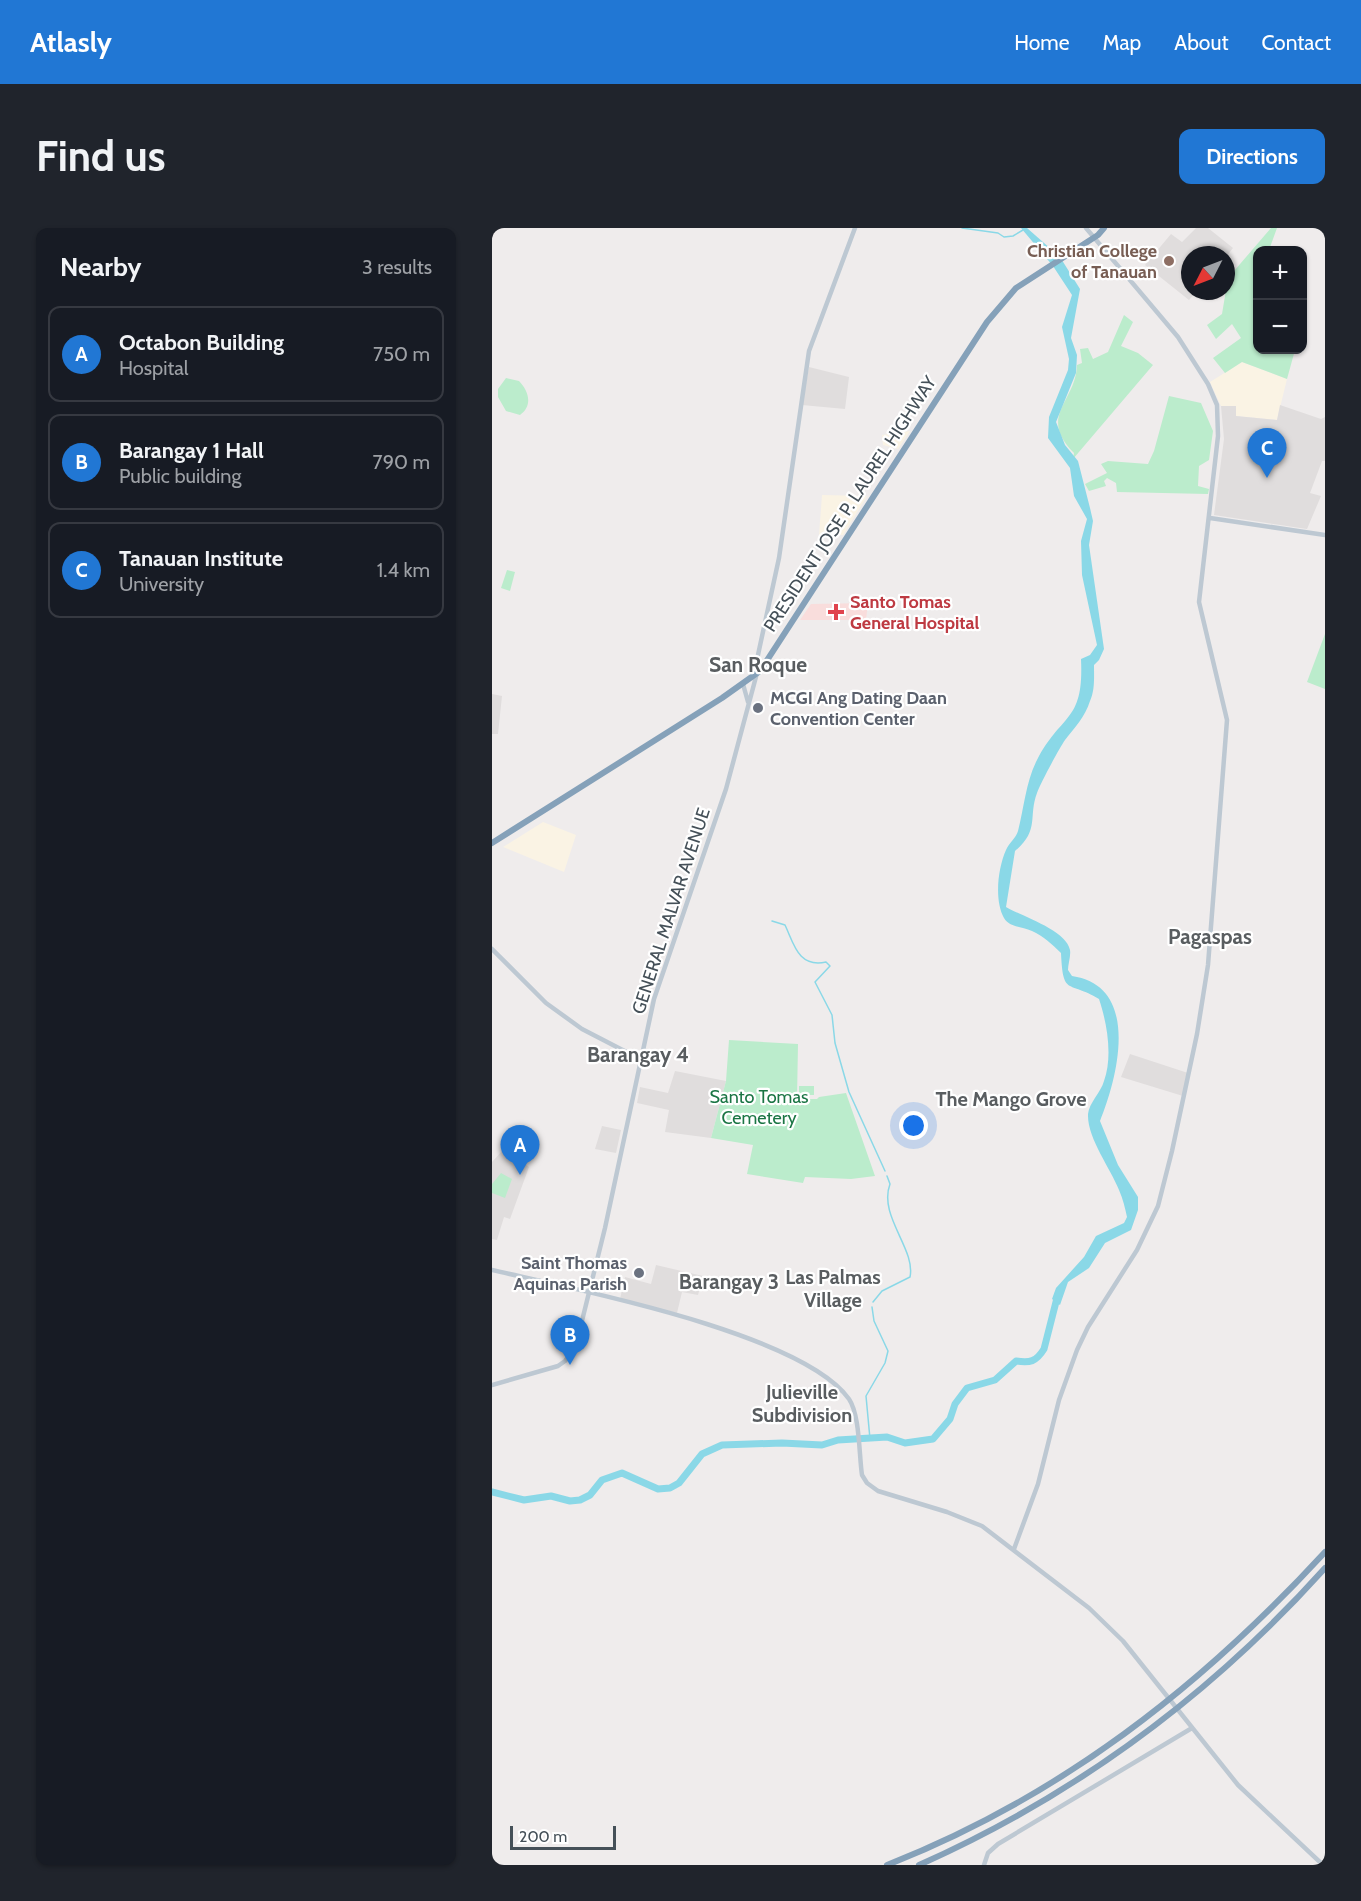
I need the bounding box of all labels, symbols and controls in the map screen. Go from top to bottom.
text: Atlasly [30,25,112,59]
text: Home [1014,30,1070,55]
text: Map [1103,30,1141,55]
text: About [1174,30,1228,55]
text: Contact [1261,30,1331,55]
button: Directions [1179,129,1325,184]
text: Find us [36,130,165,182]
place label: Christian College of Tanauan [1027,240,1157,283]
north arrow [1181,246,1235,300]
map controls [1253,246,1307,354]
button: + [1253,246,1307,300]
text: Nearby [60,251,141,283]
marker: Christian College of Tanauan [1162,254,1176,268]
text: 3 results [362,255,432,279]
button: − [1253,300,1307,354]
text: Octabon Building [119,329,284,356]
text: A [75,342,88,366]
text: 750 m [373,342,430,366]
text: Hospital [119,356,189,380]
street label: PRESIDENT JOSE P. LAUREL HIGHWAY [759,371,942,636]
pin: C [1248,428,1286,478]
text: Barangay 1 Hall [119,437,264,464]
text: B [75,450,88,474]
text: 790 m [373,450,430,474]
text: Public building [119,464,241,488]
text: Tanauan Institute [119,545,283,572]
text: C [75,558,88,582]
text: 1.4 km [377,558,430,582]
text: University [119,572,204,596]
place label: Santo Tomas General Hospital [850,591,979,634]
marker: Santo Tomas General Hospital [827,603,845,621]
district label: San Roque [709,652,807,677]
place label: MCGI Ang Dating Daan Convention Center [770,687,947,730]
marker: MCGI Ang Dating Daan Convention Center [751,701,765,715]
street label: GENERAL MALVAR AVENUE [627,805,715,1017]
district label: Pagaspas [1168,924,1252,949]
district label: Barangay 4 [587,1042,689,1067]
park label: Santo Tomas Cemetery [710,1086,808,1129]
district label: The Mango Grove [936,1087,1087,1111]
your location [899,1111,928,1140]
pin: A [501,1126,540,1175]
place label: Saint Thomas Aquinas Parish [514,1252,627,1295]
district label: Las Palmas Village [785,1265,881,1312]
marker: Saint Thomas Aquinas Parish [632,1266,646,1280]
district label: Barangay 3 [679,1269,779,1294]
pin: B [550,1316,590,1365]
district label: Julieville Subdivision [752,1380,852,1427]
scale bar [510,1823,616,1850]
text: 200 m [519,1827,567,1846]

